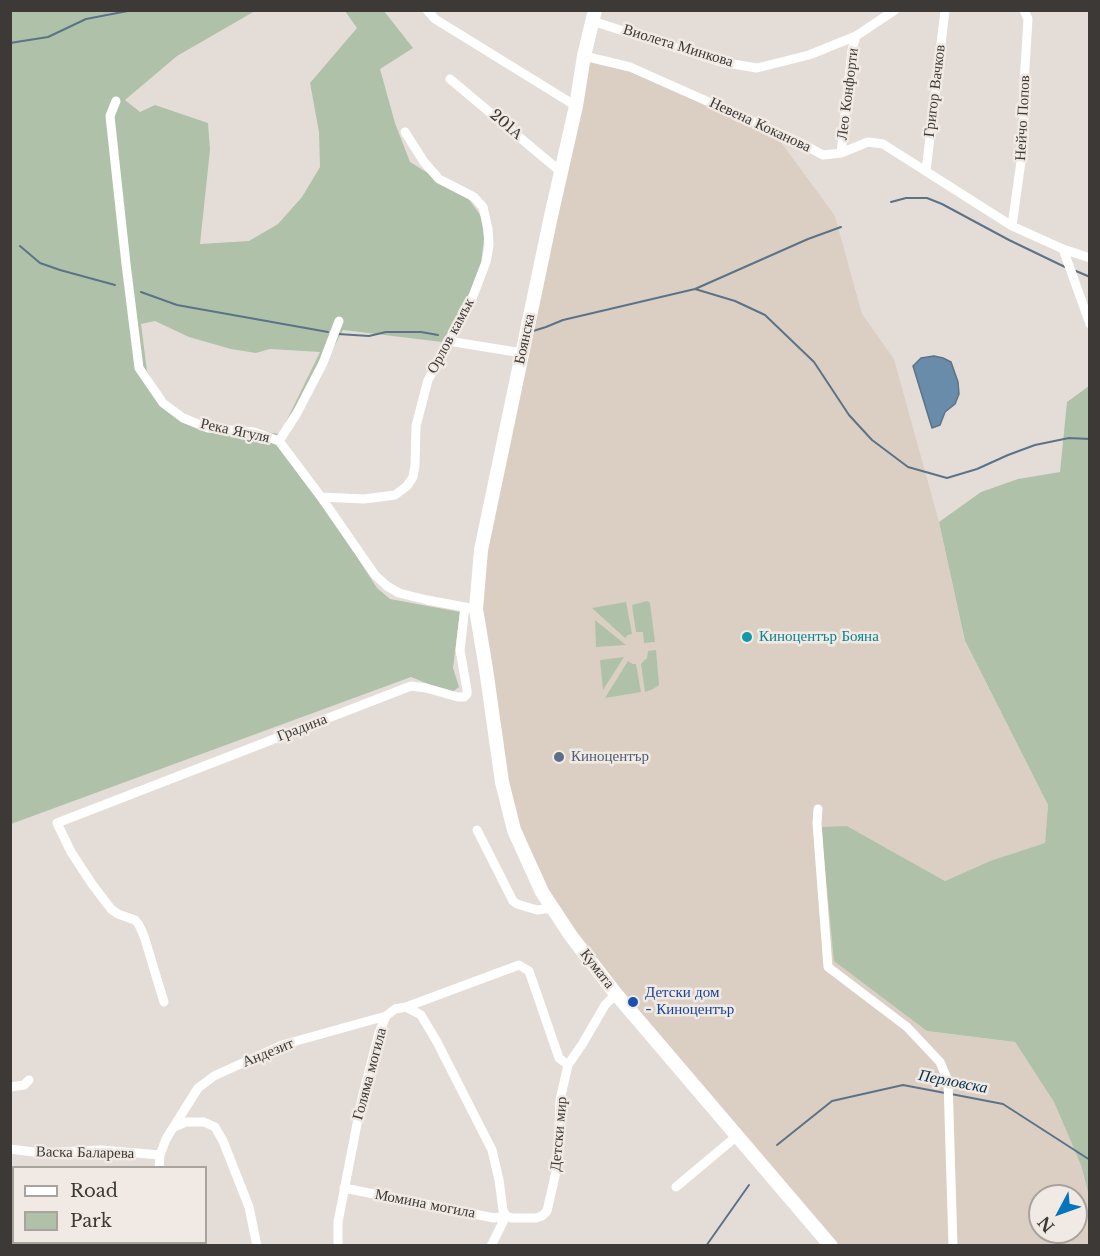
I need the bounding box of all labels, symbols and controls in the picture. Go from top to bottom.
street label: Виолета Минкова [621,21,735,71]
street label: Григор Вачков [920,44,950,138]
street label: Лео Конфорти [833,47,863,141]
street label: Нейчо Попов [1012,75,1034,161]
street label: Невена Коканова [706,94,814,156]
street label: 201А [486,106,526,144]
street label: Орлов камък [424,295,478,377]
street label: Боянска [511,312,539,366]
street label: Река Ягуля [199,415,271,447]
place label: Киноцентър Бояна [759,628,879,646]
marker: Киноцентър Бояна [740,630,754,644]
street label: Градина [274,710,330,746]
place label: Киноцентър [571,748,649,766]
marker: Киноцентър [552,750,566,764]
street label: Кумата [576,946,618,992]
place label: Детски дом - Киноцентър [645,984,734,1019]
marker: Детски дом - Киноцентър [626,995,640,1009]
street label: Голяма могила [349,1026,391,1122]
street label: Андезит [240,1035,296,1071]
water label: Перловска [917,1066,989,1098]
street label: Детски мир [547,1096,571,1172]
street label: Васка Баларева [36,1143,134,1163]
legend [12,1166,207,1244]
text: Road [70,1180,118,1202]
north arrow [1028,1184,1088,1244]
street label: Момина могила [373,1185,477,1223]
text: Park [70,1210,112,1232]
text: N [1033,1212,1058,1237]

